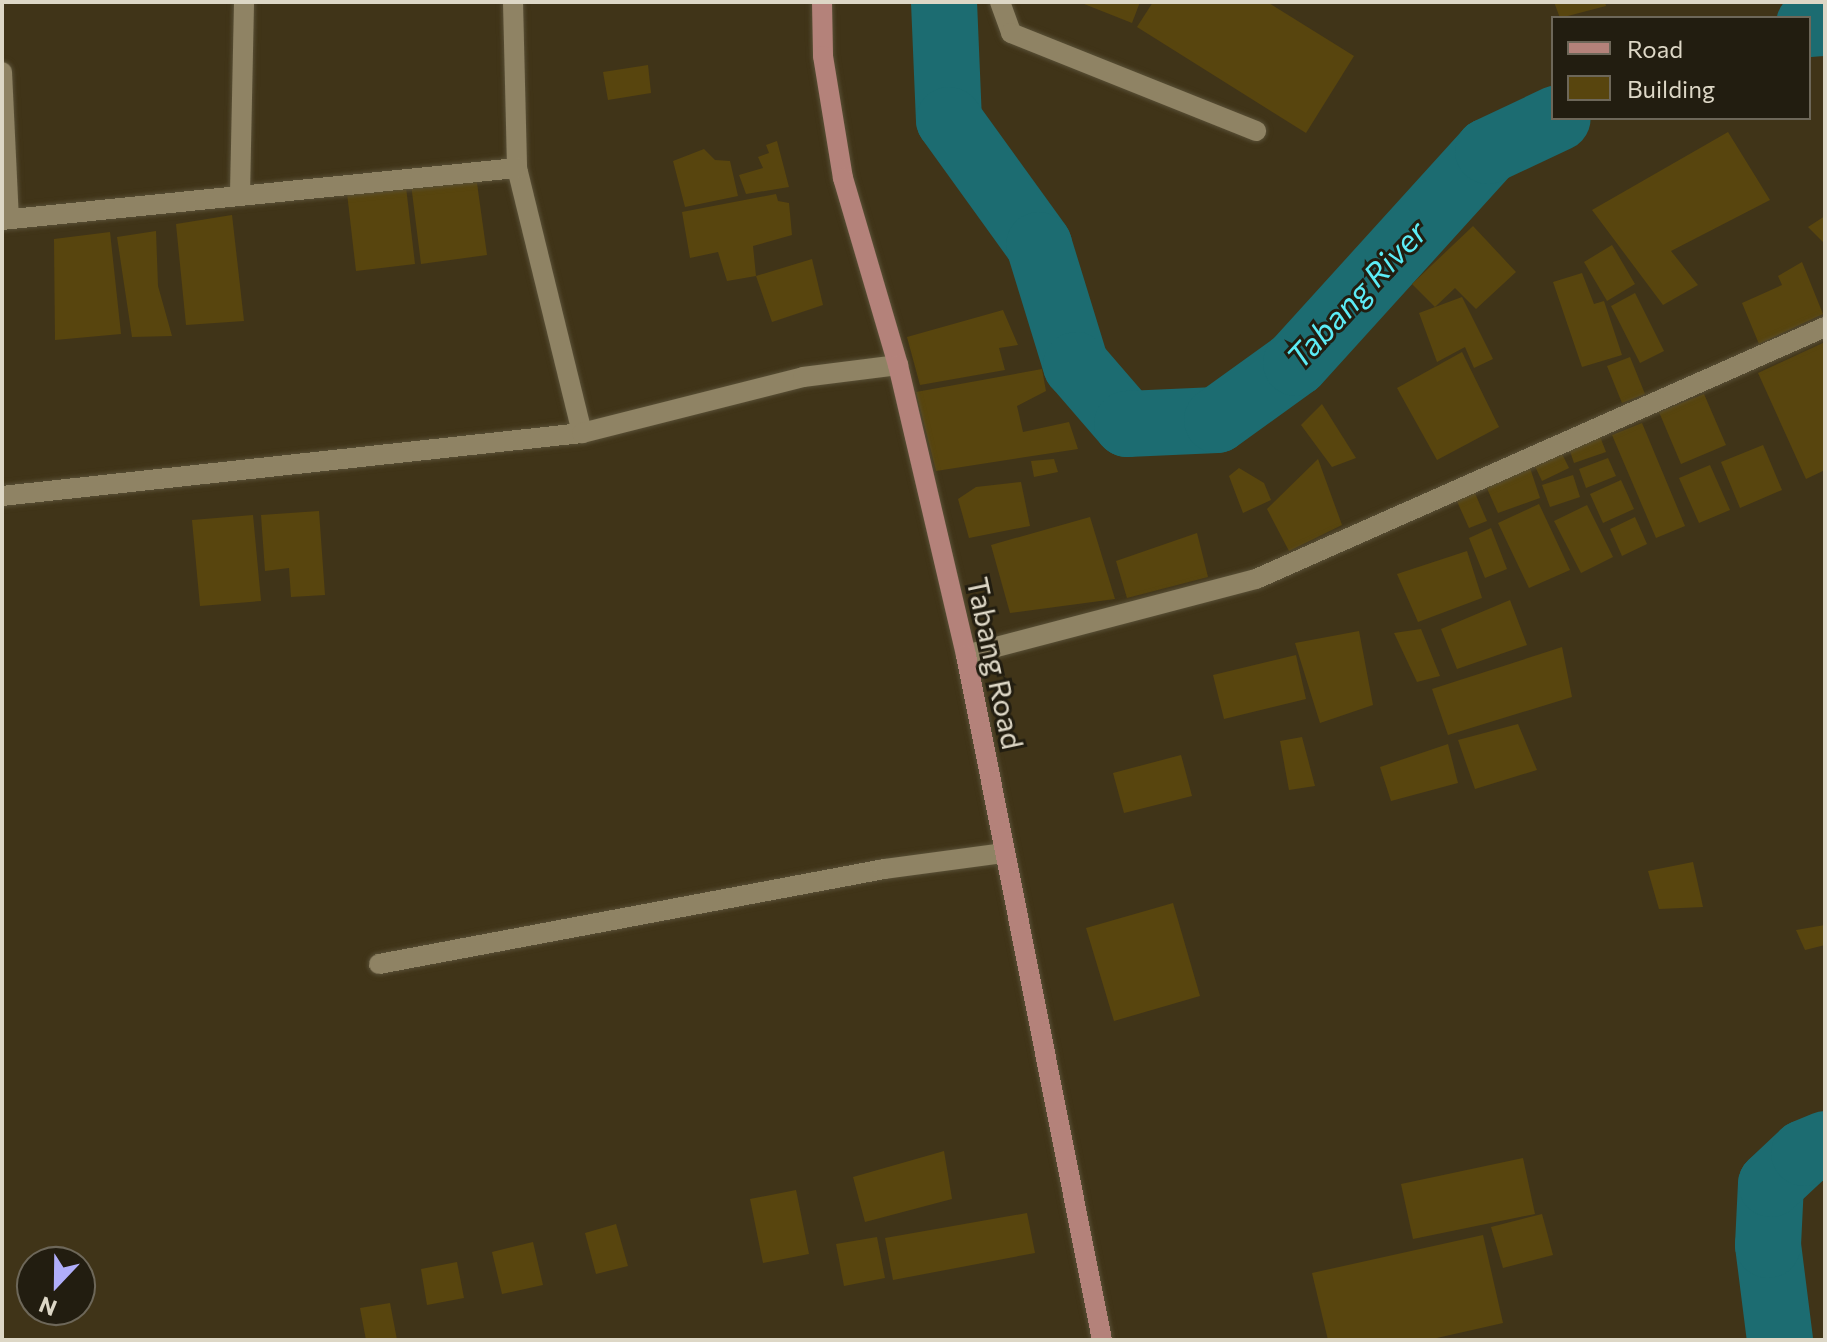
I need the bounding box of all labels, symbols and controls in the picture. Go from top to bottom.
legend [1551,16,1811,120]
text: Road [1627,34,1683,63]
text: Building [1627,74,1715,103]
water label: Tabang River [1278,212,1434,376]
street label: Tabang Road [960,574,1032,752]
north arrow [16,1246,96,1326]
text: N [35,1291,60,1322]

